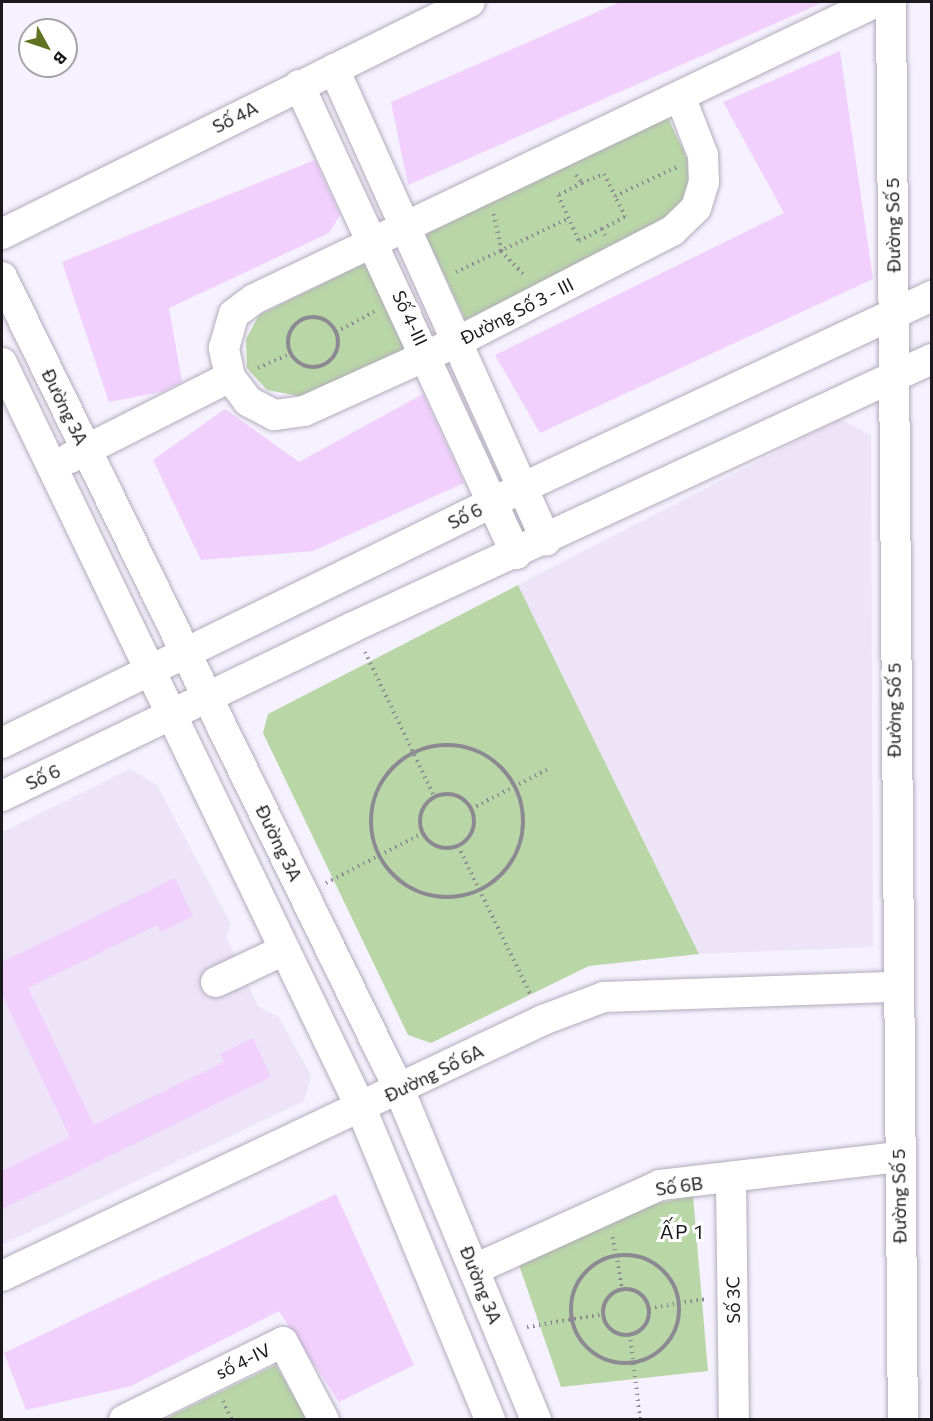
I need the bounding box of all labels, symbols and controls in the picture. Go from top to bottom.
north arrow [18,18,78,78]
text: B [50,48,71,69]
street label: Số 4A [209,96,261,138]
street label: Đường Số 5 [881,177,905,273]
street label: Đường Số 3 - III [457,273,577,349]
street label: Số 4-III [388,287,432,349]
street label: Đường 3A [37,365,93,449]
street label: Số 6 [444,498,486,534]
street label: Đường Số 5 [883,663,905,757]
street label: Số 6 [22,760,64,794]
street label: Đường 3A [251,801,307,885]
street label: Đường Số 6A [381,1040,487,1106]
street label: Đường Số 5 [887,1148,911,1244]
street label: Số 6B [654,1172,704,1200]
district label: ẤP 1 [660,1219,704,1243]
street label: Đường 3A [456,1243,506,1327]
street label: Số 3C [722,1276,744,1324]
street label: số 4-IV [212,1339,274,1383]

